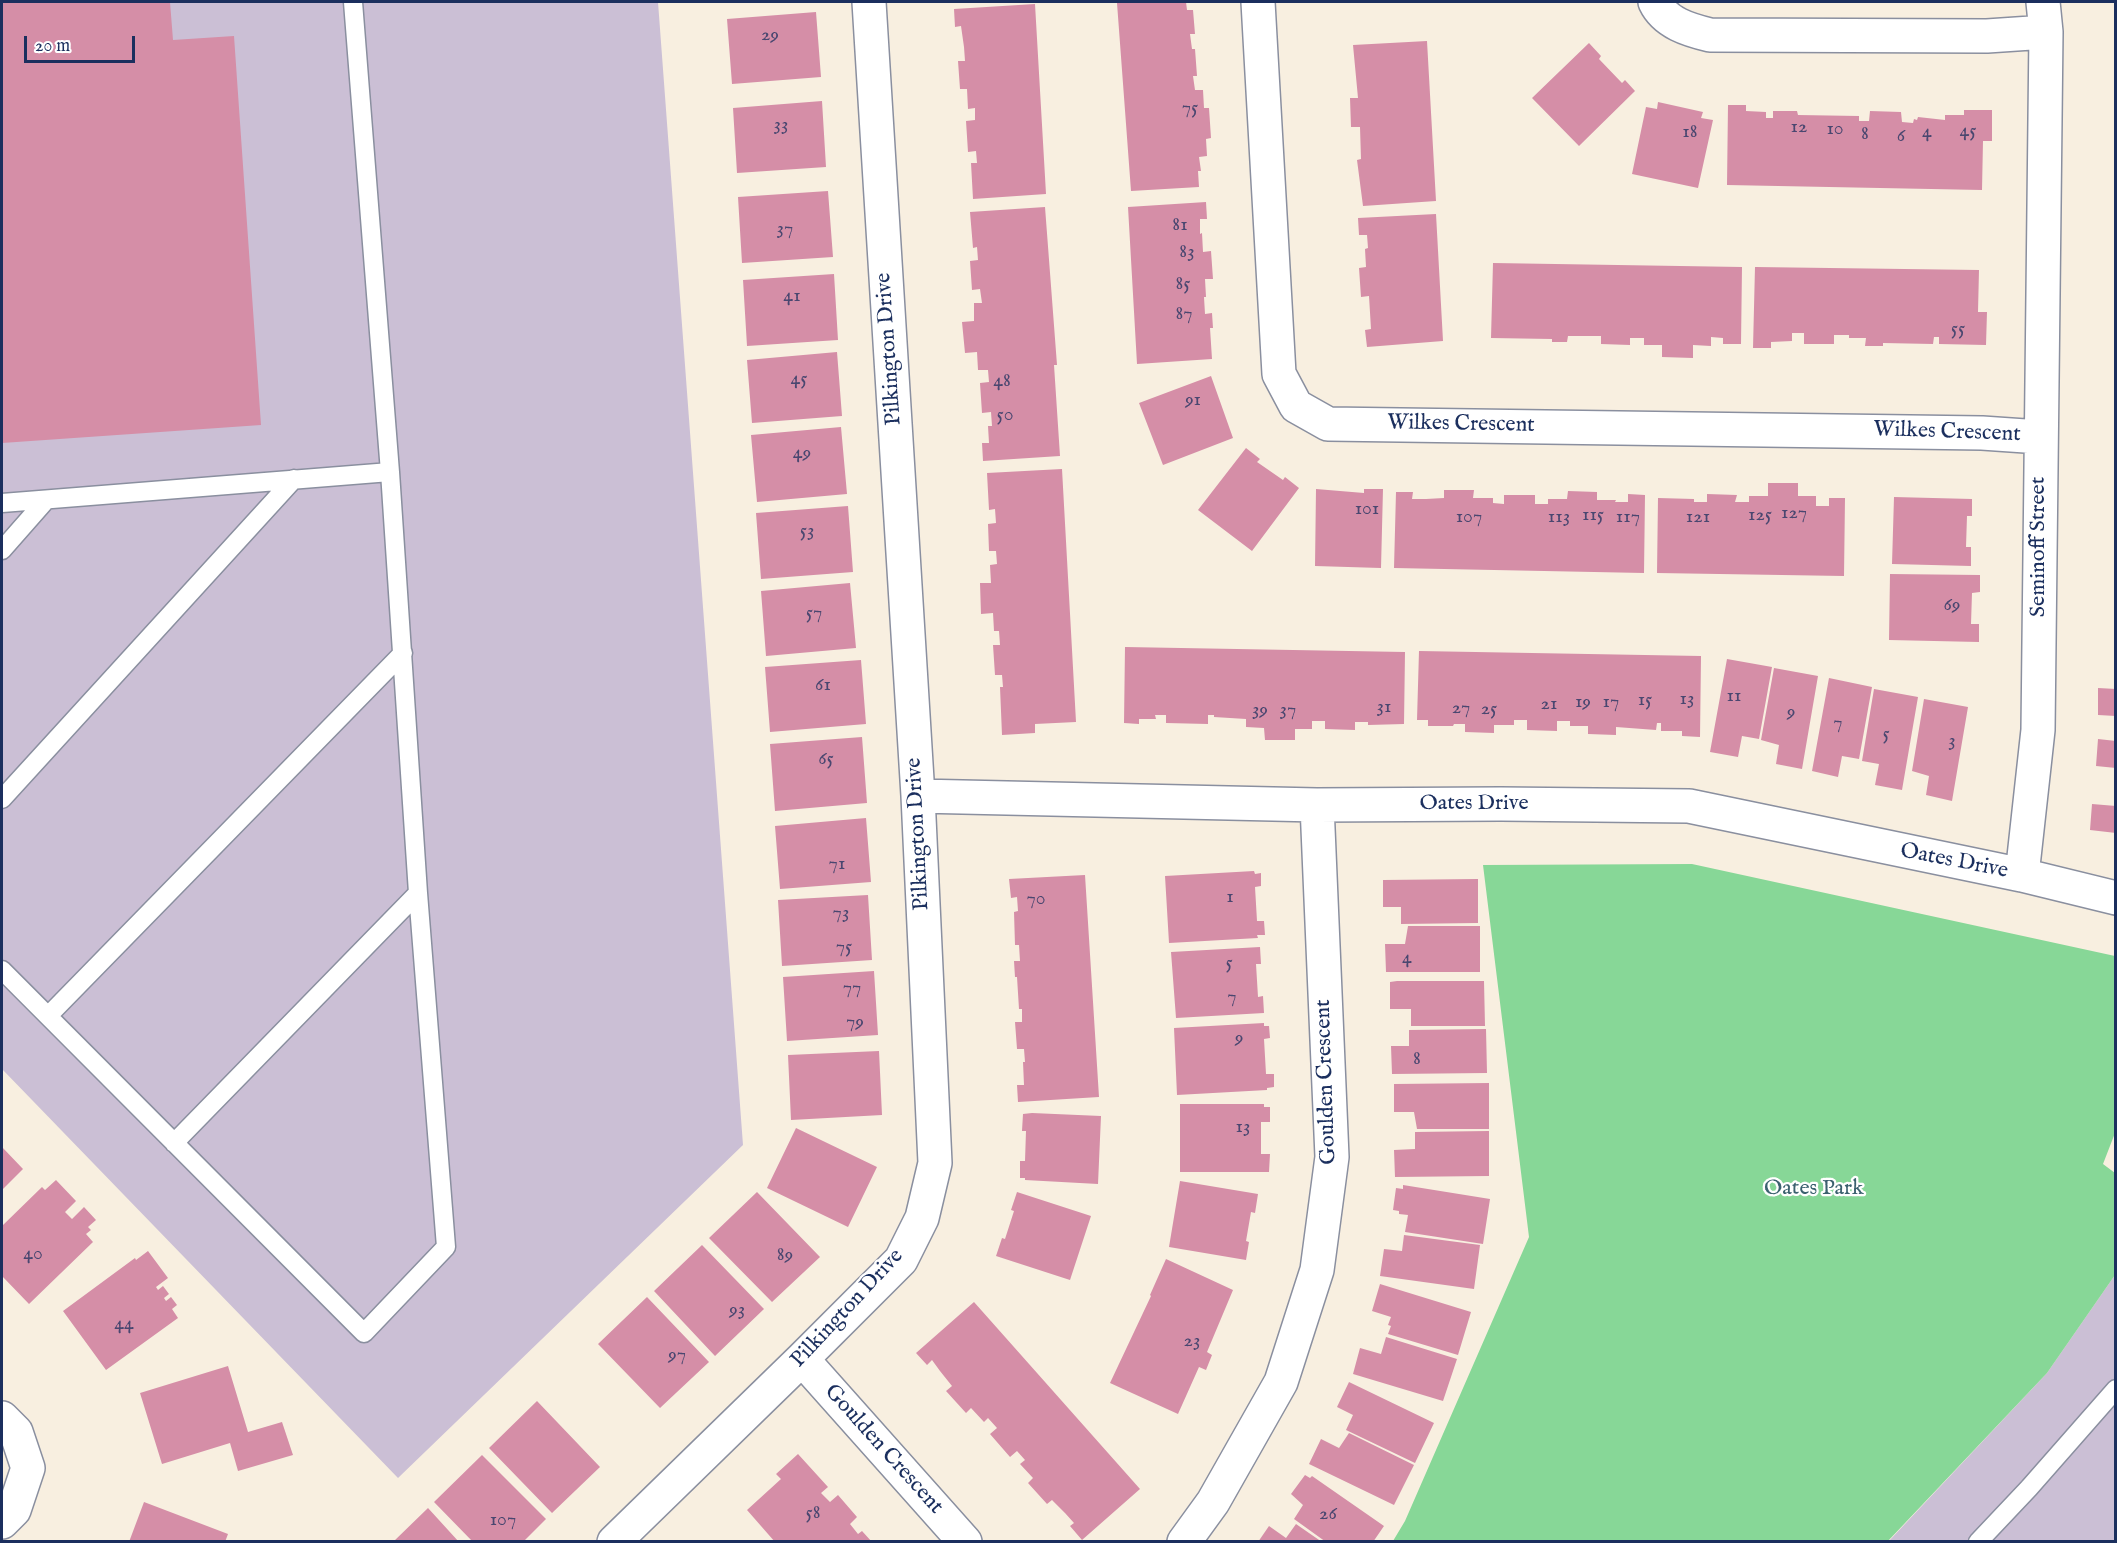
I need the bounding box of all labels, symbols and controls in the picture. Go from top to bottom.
scale bar [27,24,138,62]
house number: 29 [761,24,779,48]
text: 20 m [35,35,70,58]
house number: 75 [1182,97,1198,121]
house number: 33 [774,114,788,138]
house number: 12 [1791,116,1807,140]
house number: 10 [1826,118,1844,142]
house number: 45 [1960,120,1976,144]
house number: 18 [1682,121,1698,145]
house number: 4 [1922,121,1932,145]
house number: 8 [1861,123,1869,147]
house number: 6 [1897,125,1905,149]
house number: 81 [1172,214,1188,238]
house number: 37 [777,218,793,242]
house number: 83 [1179,241,1195,265]
street label: Pilkington Drive [871,272,909,426]
house number: 85 [1175,273,1191,297]
house number: 41 [783,285,801,309]
house number: 87 [1175,303,1193,327]
house number: 55 [1951,318,1965,342]
house number: 45 [791,368,807,392]
house number: 48 [993,370,1011,394]
house number: 91 [1185,389,1201,413]
house number: 50 [997,404,1013,428]
street label: Wilkes Crescent [1387,411,1535,439]
street label: Wilkes Crescent [1873,417,2021,449]
house number: 49 [793,442,811,466]
street label: Seminoff Street [2026,477,2052,617]
house number: 101 [1355,498,1379,522]
house number: 127 [1781,502,1807,526]
house number: 115 [1582,504,1604,528]
house number: 125 [1748,504,1772,528]
house number: 107 [1456,506,1482,530]
house number: 113 [1548,506,1570,530]
house number: 117 [1616,506,1640,530]
house number: 121 [1686,506,1710,530]
house number: 53 [800,520,814,544]
house number: 69 [1943,594,1961,618]
house number: 57 [806,602,822,626]
house number: 61 [815,674,831,698]
house number: 11 [1727,685,1741,709]
house number: 13 [1680,688,1694,712]
house number: 15 [1638,689,1652,713]
house number: 19 [1575,691,1591,715]
house number: 17 [1603,691,1619,715]
house number: 21 [1541,693,1557,717]
house number: 31 [1377,696,1391,720]
house number: 27 [1452,697,1470,721]
house number: 25 [1481,698,1497,722]
house number: 39 [1252,699,1268,723]
house number: 37 [1280,699,1296,723]
house number: 9 [1787,701,1795,725]
house number: 7 [1833,712,1843,736]
house number: 5 [1882,723,1890,747]
house number: 3 [1948,730,1956,754]
house number: 65 [818,748,834,772]
street label: Pilkington Drive [902,757,936,911]
street label: Oates Drive [1419,791,1529,817]
street label: Oates Drive [1898,839,2010,885]
house number: 71 [829,853,845,877]
house number: 1 [1226,886,1234,910]
house number: 70 [1026,888,1046,912]
house number: 73 [833,902,849,926]
house number: 75 [836,936,852,960]
house number: 4 [1402,947,1412,971]
house number: 5 [1225,952,1233,976]
house number: 77 [843,977,861,1001]
house number: 7 [1227,986,1237,1010]
street label: Goulden Crescent [1311,999,1343,1165]
house number: 79 [846,1011,864,1035]
house number: 9 [1235,1027,1243,1051]
house number: 8 [1413,1048,1421,1072]
house number: 13 [1236,1116,1250,1140]
park label: Oates Park [1764,1176,1864,1202]
house number: 40 [23,1243,43,1267]
house number: 89 [777,1244,793,1268]
street label: Pilkington Drive [786,1244,910,1374]
house number: 93 [729,1299,745,1323]
house number: 44 [114,1313,134,1337]
house number: 23 [1184,1330,1200,1354]
house number: 97 [668,1344,686,1368]
street label: Goulden Crescent [818,1380,948,1520]
house number: 58 [805,1502,821,1526]
house number: 26 [1319,1503,1337,1527]
house number: 107 [490,1509,516,1533]

